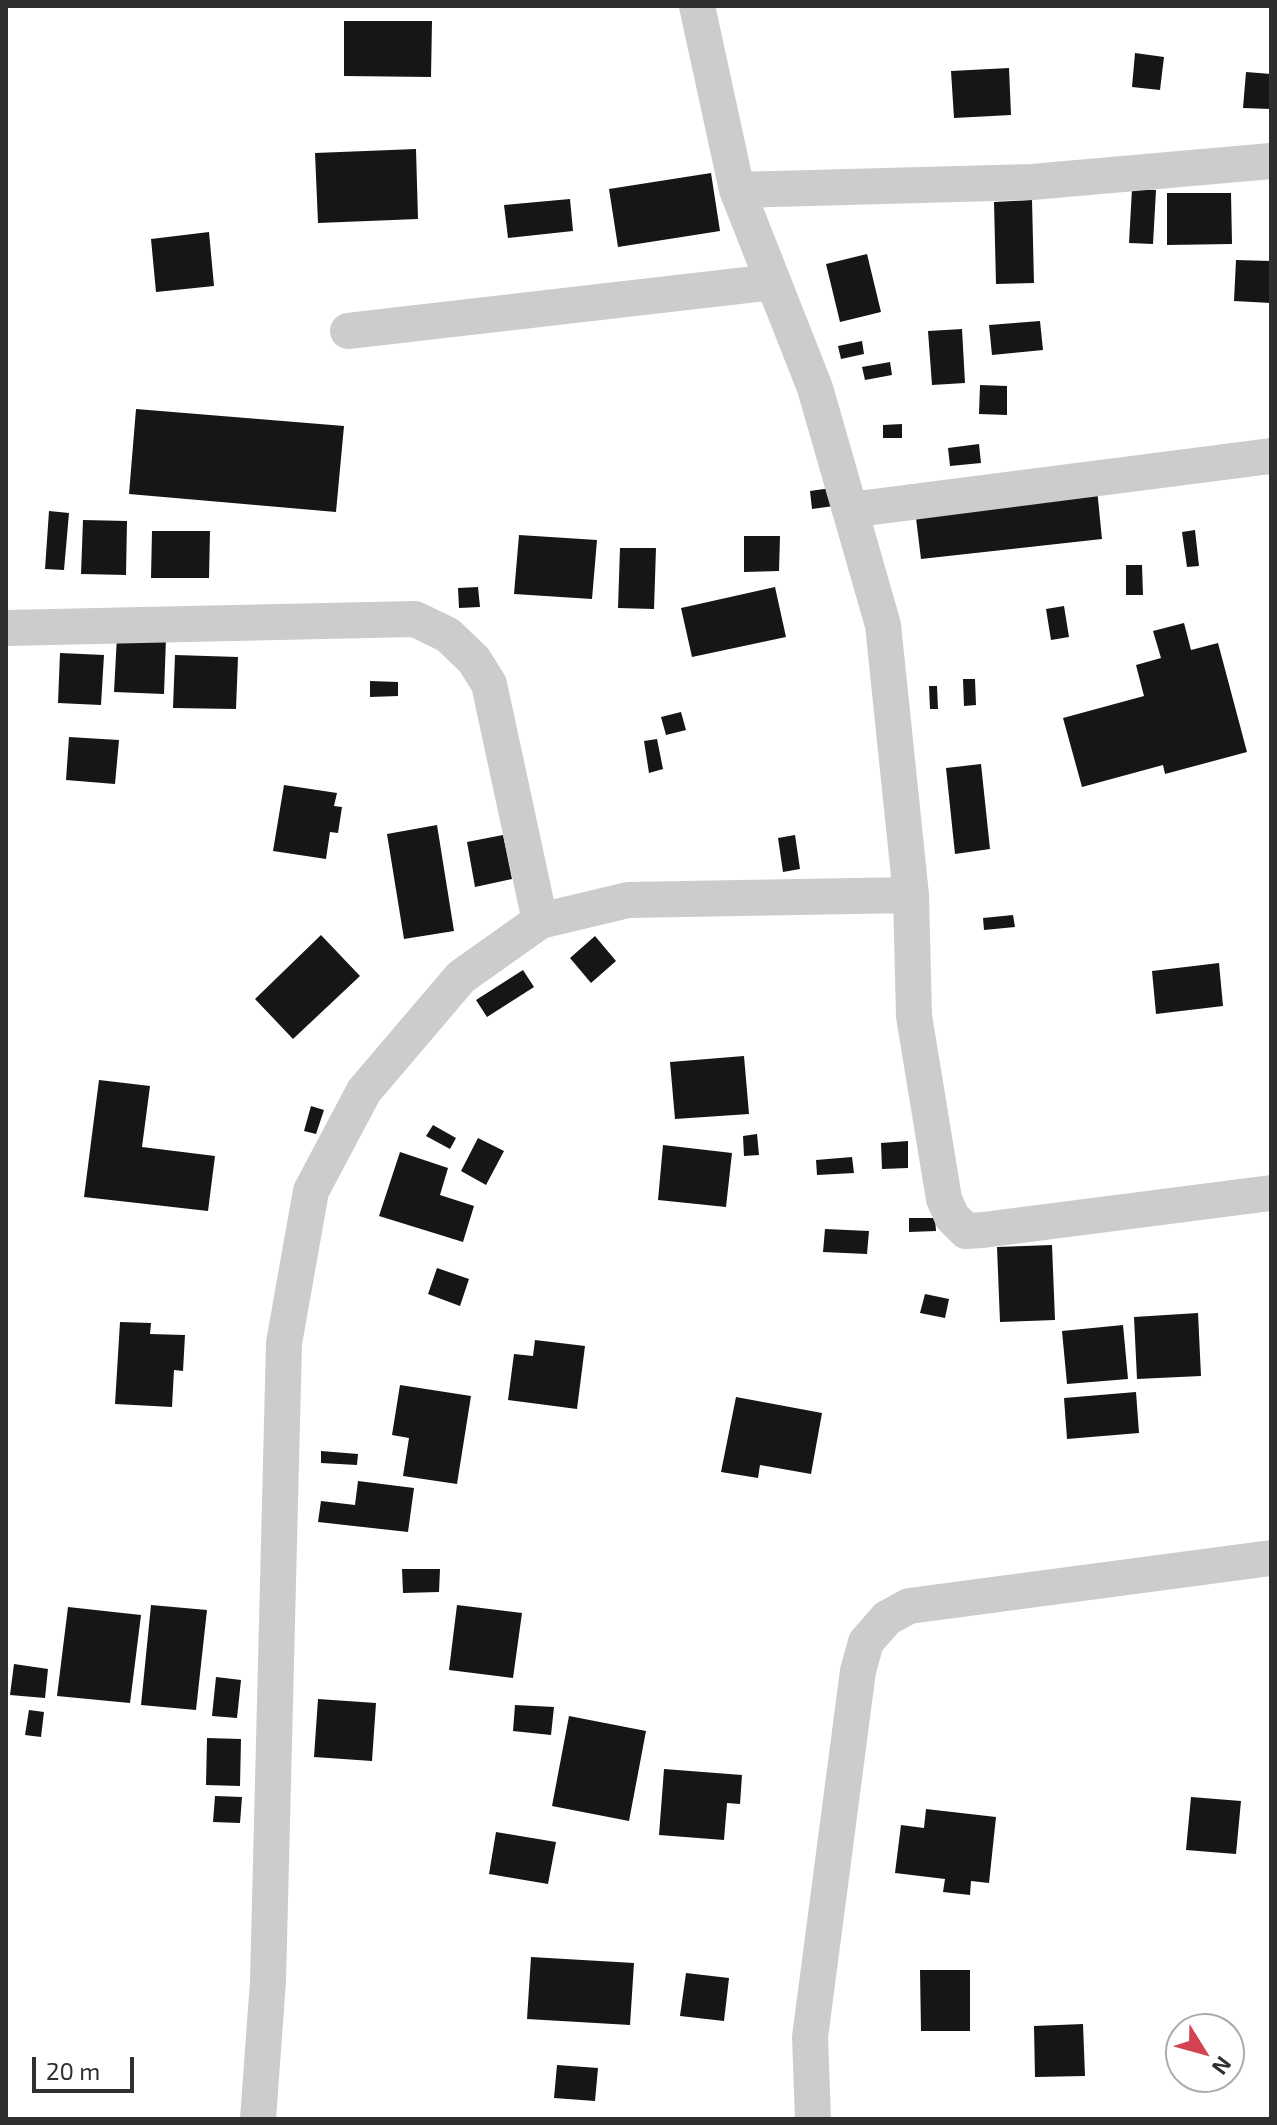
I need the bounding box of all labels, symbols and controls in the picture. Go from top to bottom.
north arrow [1165,2013,1245,2093]
scale bar [36,2041,138,2091]
text: N [1207,2052,1238,2080]
text: 20 m [46,2056,100,2085]

